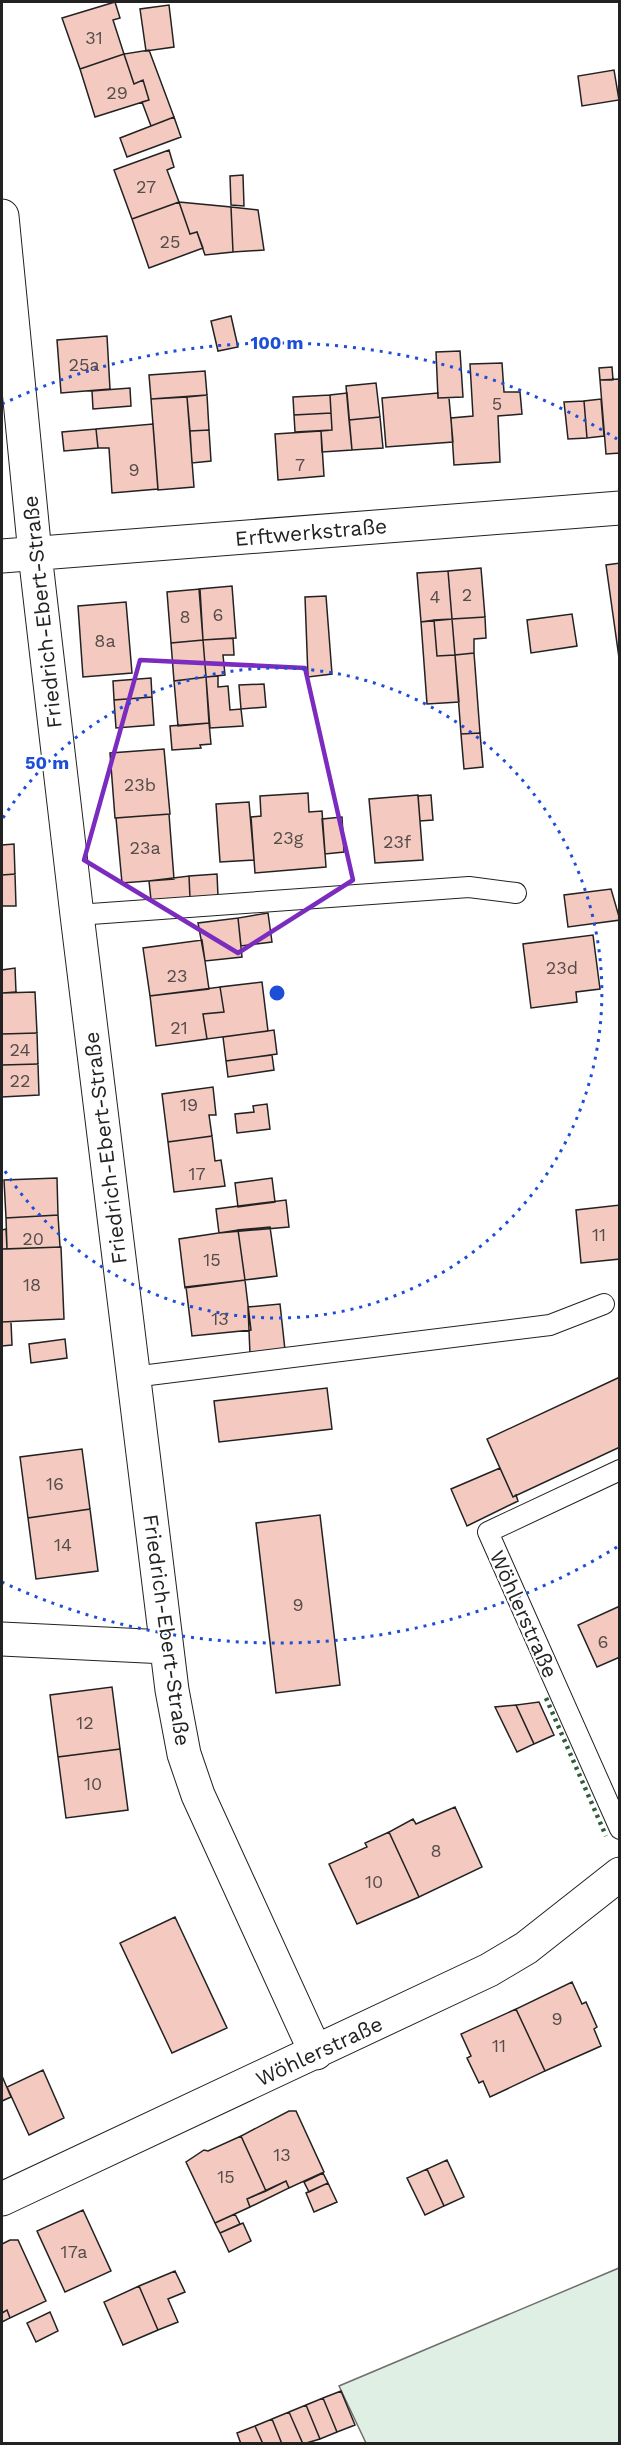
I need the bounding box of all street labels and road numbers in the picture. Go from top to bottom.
street label: Friedrich-Ebert-Straße [17,494,67,730]
street label: Erftwerkstraße [234,513,388,551]
street label: Friedrich-Ebert-Straße [78,1030,132,1266]
street label: Friedrich-Ebert-Straße [138,1512,196,1748]
street label: Wöhlerstraße [485,1546,563,1682]
street label: Wöhlerstraße [252,2011,386,2091]

